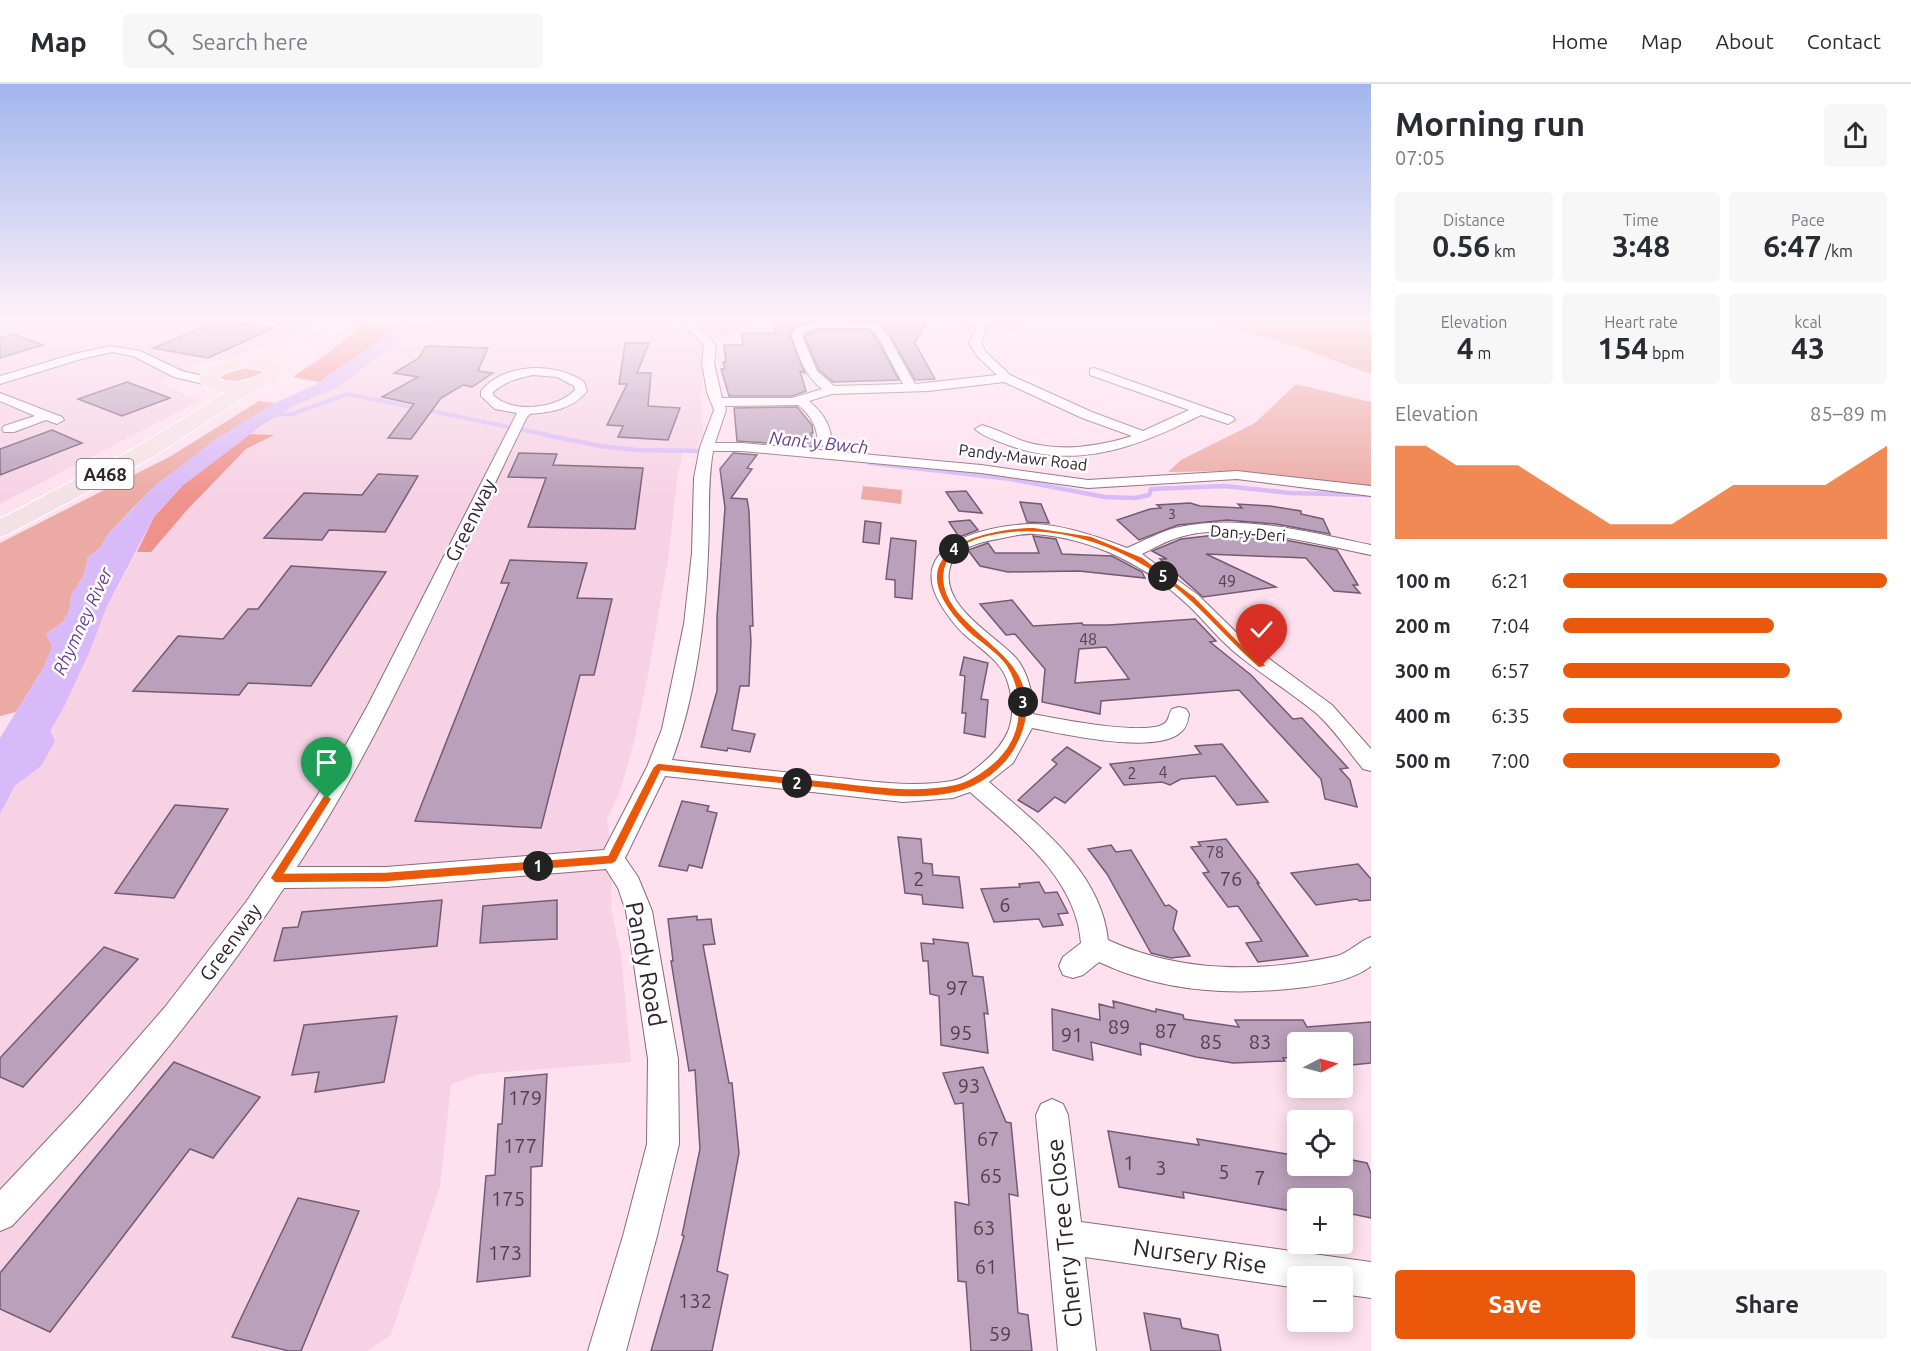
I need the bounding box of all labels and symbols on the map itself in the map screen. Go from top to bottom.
water label: Nant y Bwch [768,427,870,457]
street label: Pandy-Mawr Road [958,440,1088,474]
road number: A468 [76,459,134,489]
street label: Greenway [440,474,500,565]
house number: 3 [1168,506,1176,522]
street label: Dan-y-Deri [1210,521,1286,545]
pin: 4 [939,534,969,564]
pin: 5 [1148,561,1178,591]
water label: Rhymney River [48,563,116,678]
house number: 49 [1218,572,1236,590]
pin [1236,604,1287,666]
house number: 48 [1079,630,1097,648]
pin: 3 [1008,687,1038,717]
pin [301,737,352,799]
house number: 4 [1158,763,1168,781]
house number: 2 [1127,764,1137,782]
pin: 2 [782,768,812,798]
house number: 78 [1206,843,1224,861]
pin: 1 [523,851,553,881]
house number: 2 [913,867,925,890]
house number: 76 [1220,867,1242,890]
house number: 6 [999,893,1011,916]
street label: Greenway [194,899,266,985]
street label: Pandy Road [621,899,671,1029]
house number: 97 [946,976,968,999]
house number: 89 [1108,1015,1130,1038]
house number: 87 [1155,1019,1177,1042]
house number: 95 [950,1021,972,1044]
house number: 91 [1061,1023,1083,1046]
house number: 85 [1200,1030,1222,1053]
house number: 83 [1249,1030,1271,1053]
north arrow [1287,1032,1353,1098]
house number: 93 [958,1074,980,1097]
house number: 179 [508,1086,542,1109]
house number: 67 [977,1127,999,1150]
house number: 177 [503,1134,537,1157]
street label: Cherry Tree Close [1041,1137,1087,1329]
house number: 1 [1123,1151,1135,1174]
house number: 3 [1155,1156,1167,1179]
house number: 5 [1218,1160,1230,1183]
house number: 65 [980,1164,1002,1187]
house number: 7 [1254,1166,1266,1189]
house number: 175 [491,1187,525,1210]
house number: 63 [973,1216,995,1239]
street label: Nursery Rise [1131,1233,1269,1279]
house number: 173 [488,1241,522,1264]
house number: 61 [975,1255,997,1278]
house number: 132 [678,1289,712,1312]
house number: 59 [989,1322,1011,1345]

